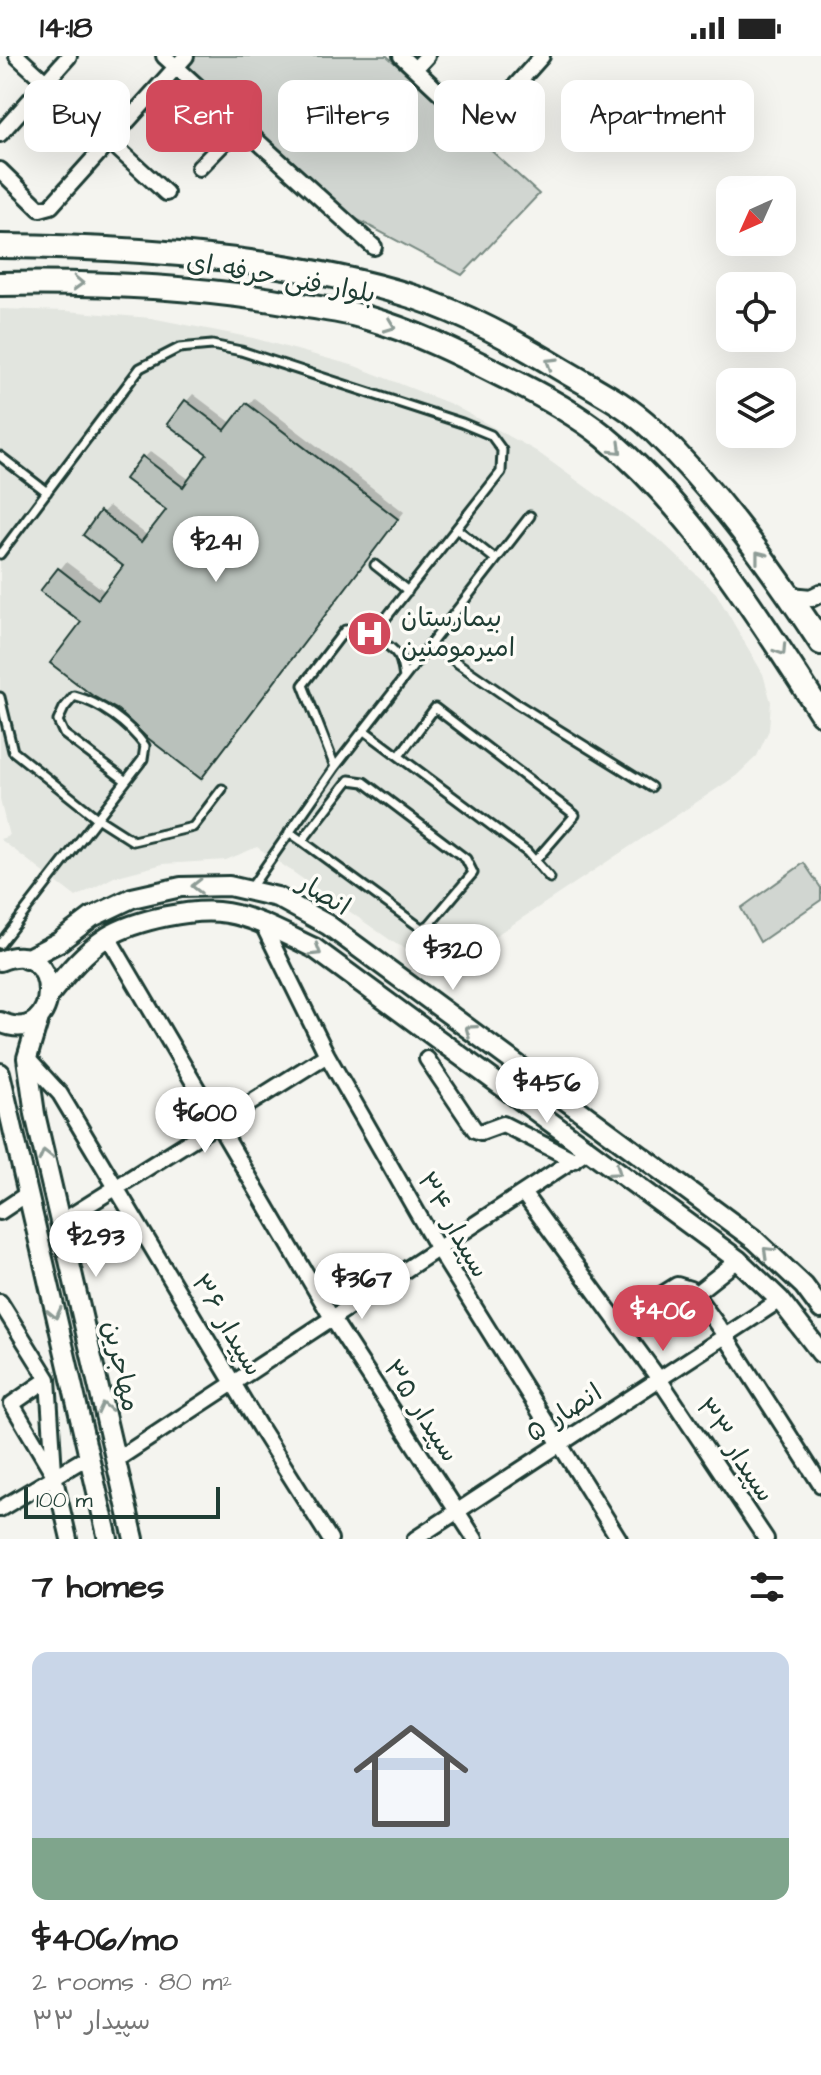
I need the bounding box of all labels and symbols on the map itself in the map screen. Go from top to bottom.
north arrow [716,176,796,256]
street label: بلوار فنی حرفه ای [184,244,378,312]
one-way arrow [72,275,85,292]
one-way arrow [382,316,396,333]
one-way arrow [545,357,560,372]
one-way arrow [608,440,622,455]
pin: $241 [169,516,263,584]
one-way arrow [756,550,770,565]
place label: بیمارستان امیرمومنین [401,600,515,666]
hospital icon: بیمارستان امیرمومنین [346,609,394,657]
one-way arrow [771,641,786,656]
street label: انصار [289,864,357,925]
one-way arrow [190,878,203,895]
pin: $320 [406,924,500,992]
one-way arrow [308,941,322,956]
one-way arrow [464,1025,479,1040]
pin: $456 [500,1057,594,1125]
pin: $600 [158,1087,252,1155]
one-way arrow [37,1149,54,1163]
one-way arrow [608,1161,622,1175]
street label: سپیدار ۳۴ [408,1166,498,1284]
pin: $293 [49,1211,143,1279]
one-way arrow [763,1247,777,1262]
pin: $367 [315,1253,409,1321]
street label: سپیدار ۳۶ [183,1267,271,1383]
pin: $406 [616,1285,710,1353]
one-way arrow [46,1305,63,1319]
street label: مهاجرین [93,1317,149,1415]
street label: سپیدار ۳۵ [375,1353,467,1469]
street label: انصار ۵ [519,1375,609,1451]
street label: سپیدار ۳۳ [687,1391,783,1509]
one-way arrow [96,1402,113,1416]
scale bar [24,1483,220,1519]

